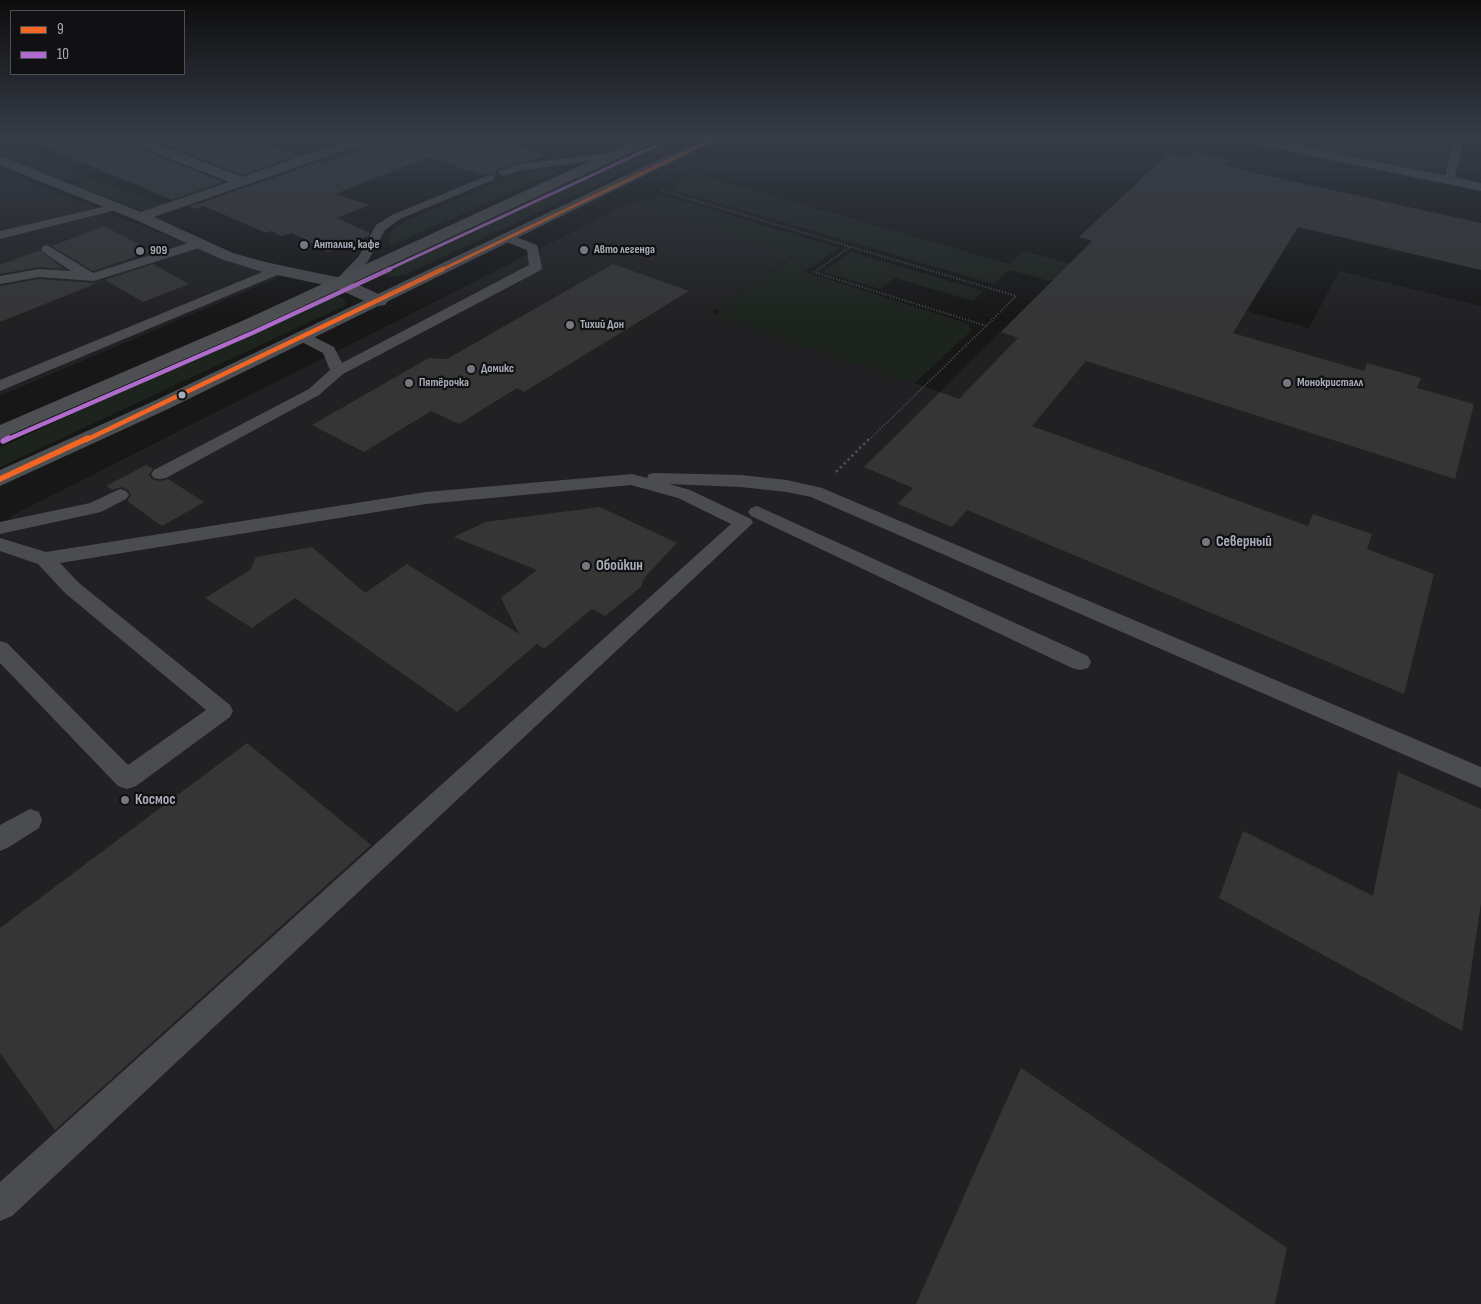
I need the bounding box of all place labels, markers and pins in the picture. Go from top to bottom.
place label: Анталия, кафе [314,238,380,252]
marker: Анталия, кафе [298,239,310,251]
place label: Авто легенда [594,243,655,257]
place label: 909 [150,244,167,258]
marker: Авто легенда [578,244,590,256]
marker: 909 [134,245,146,257]
place label: Тихий Дон [580,318,624,332]
marker: Тихий Дон [564,319,576,331]
place label: Домикс [481,362,514,376]
marker: Домикс [465,363,477,375]
place label: Пятёрочка [419,376,469,390]
place label: Монокристалл [1297,376,1363,390]
marker: Пятёрочка [403,377,415,389]
marker: Монокристалл [1281,377,1293,389]
unlabelled marker [177,390,187,400]
place label: Северный [1216,533,1272,551]
marker: Северный [1200,536,1212,548]
place label: Обойкин [596,557,643,575]
marker: Обойкин [580,560,592,572]
place label: Космос [135,791,176,809]
marker: Космос [119,794,131,806]

